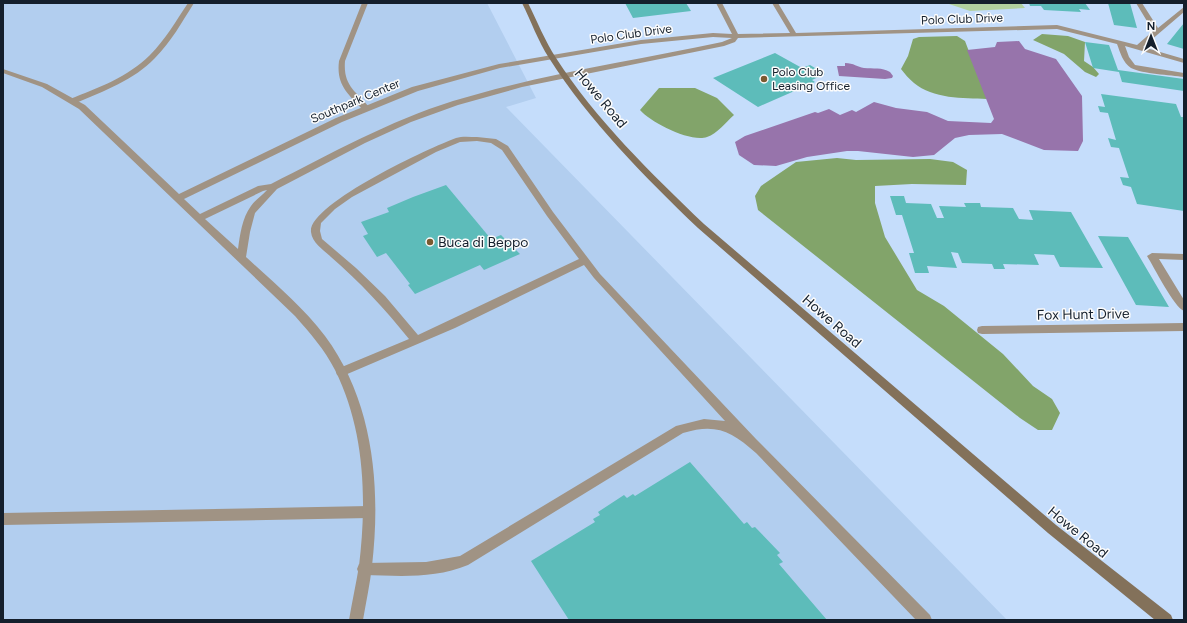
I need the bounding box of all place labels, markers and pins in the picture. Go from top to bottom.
place label: Polo Club Leasing Office [772,65,850,93]
marker: Polo Club Leasing Office [759,74,769,84]
place label: Buca di Beppo [438,234,528,251]
marker: Buca di Beppo [425,237,435,247]

